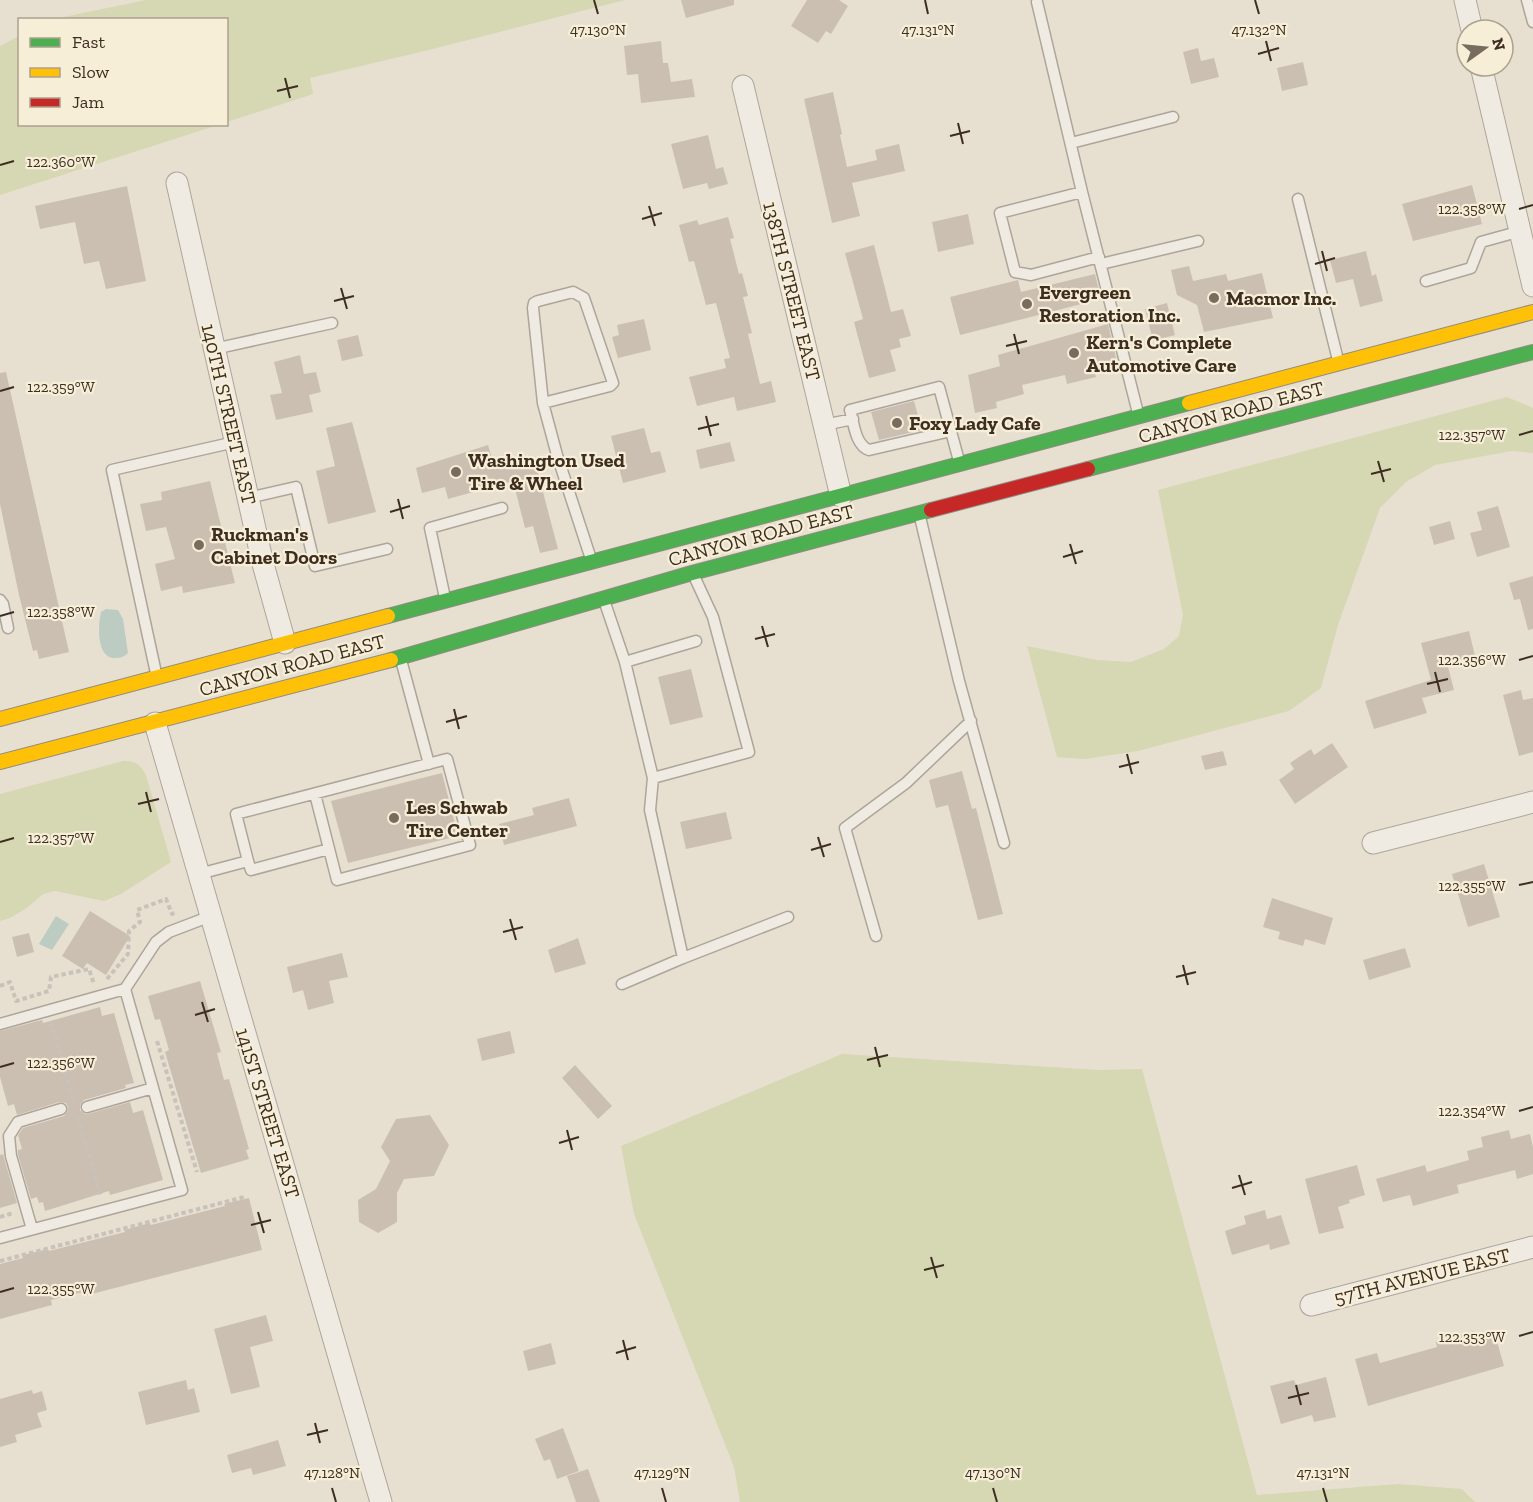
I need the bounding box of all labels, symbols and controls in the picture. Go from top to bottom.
legend [18,18,228,126]
north arrow [1455,18,1515,78]
text: 47.130°N [570,21,626,39]
text: 47.131°N [902,21,954,39]
text: 47.132°N [1231,21,1287,39]
text: Fast [72,31,105,53]
text: N [1488,36,1510,53]
text: Slow [72,61,109,83]
text: Jam [72,91,104,113]
text: 122.360°W [27,153,95,171]
street label: 138TH STREET EAST [758,199,826,383]
text: 122.358°W [1438,200,1506,218]
place label: Evergreen Restoration Inc. [1039,280,1181,327]
place label: Macmor Inc. [1226,286,1336,310]
marker: Macmor Inc. [1207,291,1221,305]
marker: Evergreen Restoration Inc. [1020,297,1034,311]
street label: 140TH STREET EAST [196,321,262,507]
place label: Kern's Complete Automotive Care [1086,330,1237,377]
marker: Kern's Complete Automotive Care [1067,346,1081,360]
street label: CANYON ROAD EAST [1135,376,1327,448]
text: 122.359°W [27,378,95,396]
place label: Foxy Lady Cafe [909,411,1041,435]
marker: Foxy Lady Cafe [890,416,904,430]
text: 122.357°W [1439,426,1505,444]
place label: Washington Used Tire & Wheel [468,448,625,495]
marker: Washington Used Tire & Wheel [449,465,463,479]
street label: CANYON ROAD EAST [665,499,857,571]
place label: Ruckman's Cabinet Doors [211,522,337,569]
marker: Ruckman's Cabinet Doors [192,538,206,552]
text: 122.358°W [27,603,95,621]
street label: CANYON ROAD EAST [196,629,388,701]
text: 122.356°W [1438,651,1506,669]
place label: Les Schwab Tire Center [406,795,508,842]
marker: Les Schwab Tire Center [387,811,401,825]
text: 122.357°W [28,829,94,847]
text: 122.355°W [1438,877,1506,895]
street label: 141ST STREET EAST [231,1025,305,1201]
text: 122.356°W [27,1054,95,1072]
text: 122.354°W [1438,1102,1506,1120]
street label: 57TH AVENUE EAST [1331,1243,1513,1309]
text: 122.355°W [27,1280,95,1298]
text: 122.353°W [1439,1328,1505,1346]
text: 47.128°N [304,1464,360,1482]
text: 47.129°N [634,1464,690,1482]
text: 47.130°N [965,1464,1021,1482]
text: 47.131°N [1297,1464,1349,1482]

